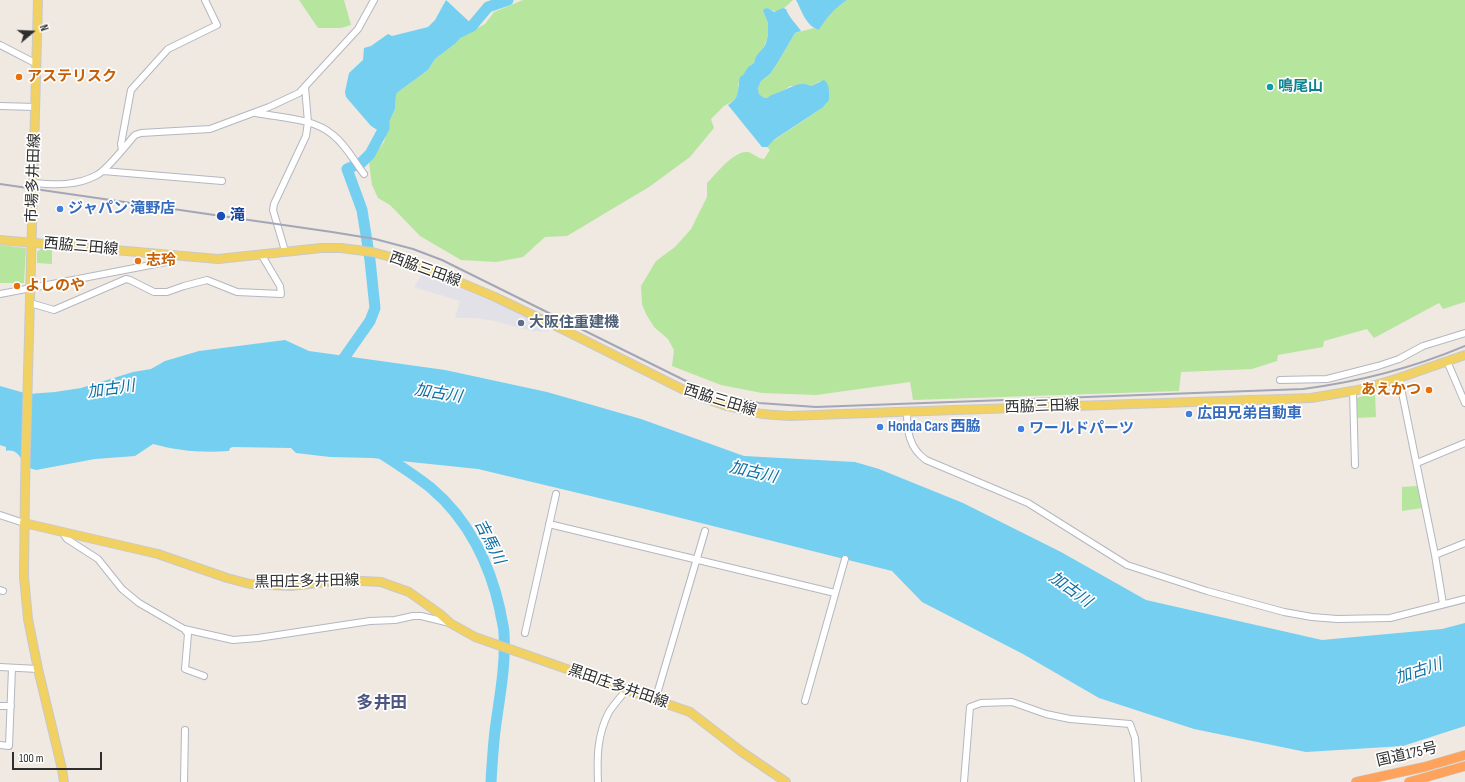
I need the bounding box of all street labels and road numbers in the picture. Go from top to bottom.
street label: 市場多井田線 [23,133,45,223]
street label: 西脇三田線 [43,235,119,259]
street label: 西脇三田線 [387,249,463,291]
street label: 西脇三田線 [682,381,758,421]
street label: 西脇三田線 [1004,397,1080,417]
street label: 黒田庄多井田線 [254,572,360,592]
street label: 黒田庄多井田線 [565,661,671,713]
street label: 国道175号 [1375,739,1439,771]

